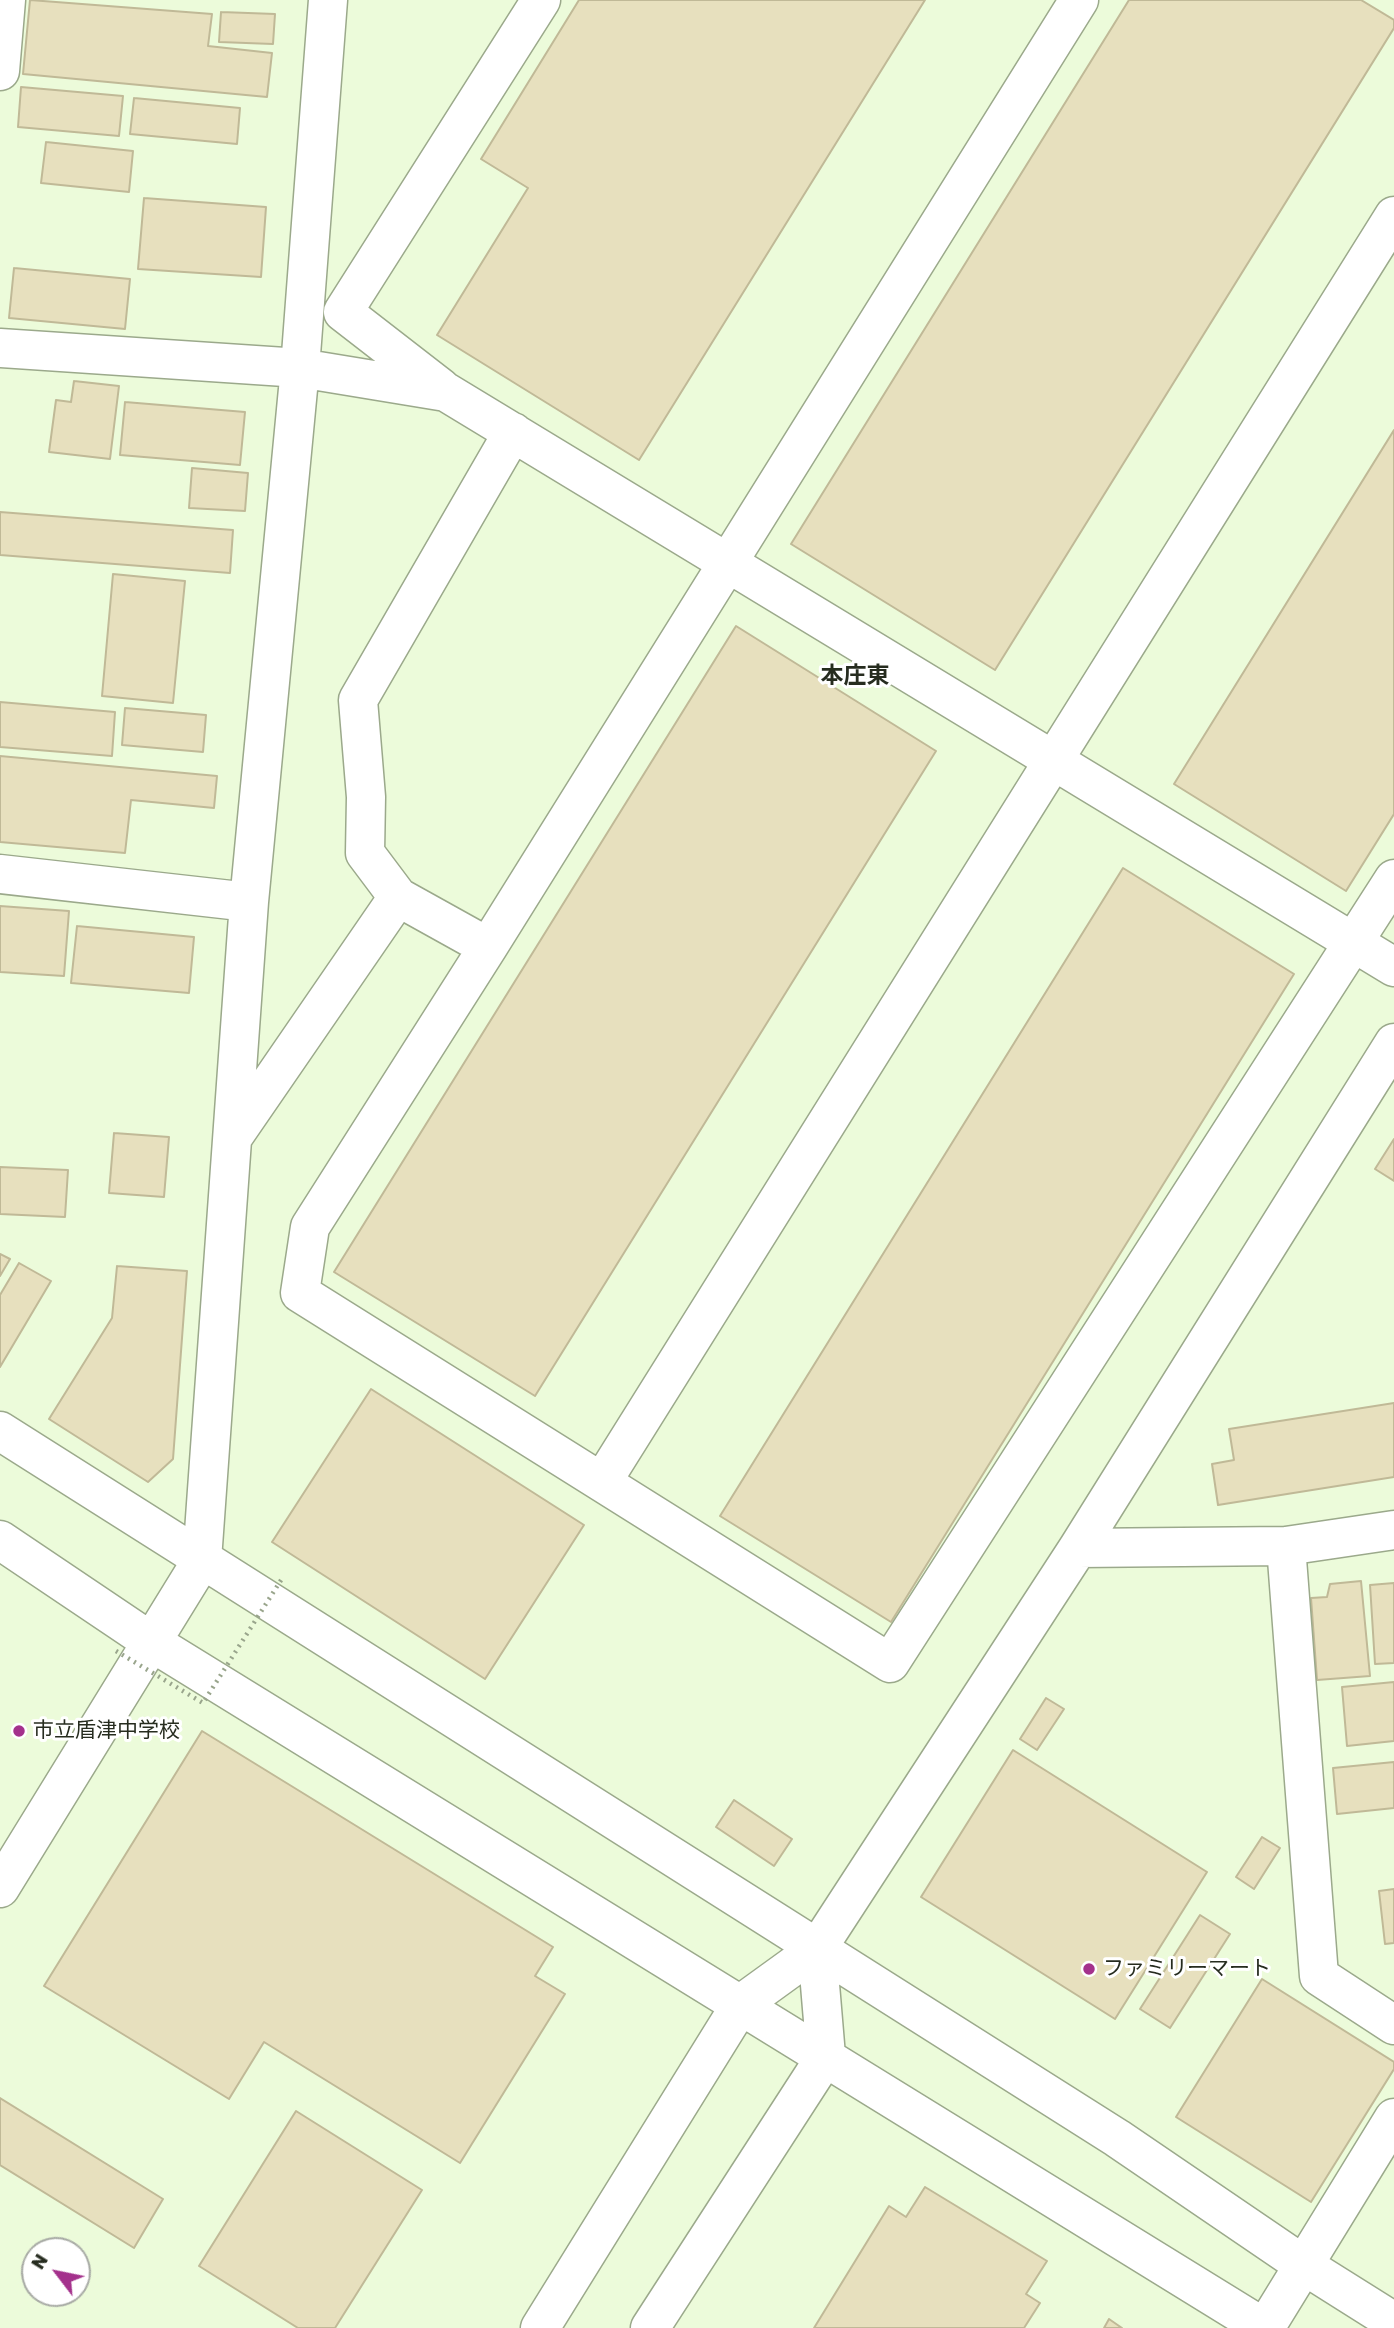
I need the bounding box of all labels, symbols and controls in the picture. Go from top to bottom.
district label: 本庄東 [821,662,889,690]
place label: 市立盾津中学校 [33,1718,180,1744]
marker: 市立盾津中学校 [11,1723,27,1739]
place label: ファミリーマート [1103,1956,1271,1982]
marker: ファミリーマート [1081,1961,1097,1977]
north arrow [21,2237,91,2307]
text: N [26,2250,53,2274]

